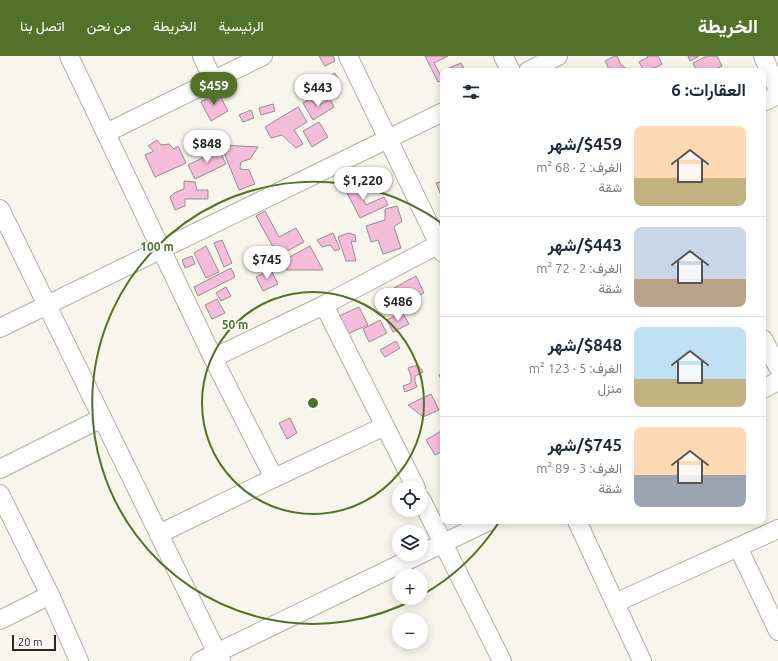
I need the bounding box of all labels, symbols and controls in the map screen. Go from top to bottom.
text: الخريطة [698,15,758,37]
text: اتصل بنا [20,18,65,34]
text: من نحن [87,18,131,34]
text: الخريطة [153,18,196,34]
text: الرئيسية [218,18,264,34]
pin: $459 [190,72,238,106]
pin: $443 [294,74,342,108]
text: $459 [199,78,229,92]
text: $443 [303,80,333,94]
text: العقارات: 6 [671,80,746,99]
icon: filters [460,81,482,103]
pin: $848 [183,130,231,164]
text: $459/شهر [548,134,622,153]
text: $848 [192,136,222,150]
icon: home [666,142,714,190]
text: الغرف: 2 · 68 m² [536,160,622,174]
pin: $1,220 [330,167,396,201]
text: $1,220 [343,173,383,187]
text: شقة [599,180,622,194]
text: $443/شهر [548,235,622,254]
text: 100 m [140,240,174,253]
icon: home [666,243,714,291]
pin: $745 [243,246,291,280]
text: $745 [252,252,282,266]
text: الغرف: 2 · 72 m² [536,261,622,275]
text: شقة [599,281,622,295]
pin: $486 [374,288,422,322]
text: $486 [383,294,413,308]
text: 50 m [222,318,248,331]
text: $848/شهر [548,335,622,354]
icon: home [666,343,714,391]
text: الغرف: 5 · 123 m² [529,361,622,375]
text: منزل [598,381,622,395]
centre of rings [306,396,320,410]
text: $745/شهر [548,435,622,454]
icon: home [666,443,714,491]
text: الغرف: 3 · 89 m² [536,461,622,475]
map controls [392,481,428,649]
button: locate [392,481,428,517]
text: شقة [599,481,622,495]
button: layers [392,525,428,561]
button: + [392,569,428,605]
button: − [392,613,428,649]
scale bar [12,633,56,652]
text: 20 m [18,636,42,648]

